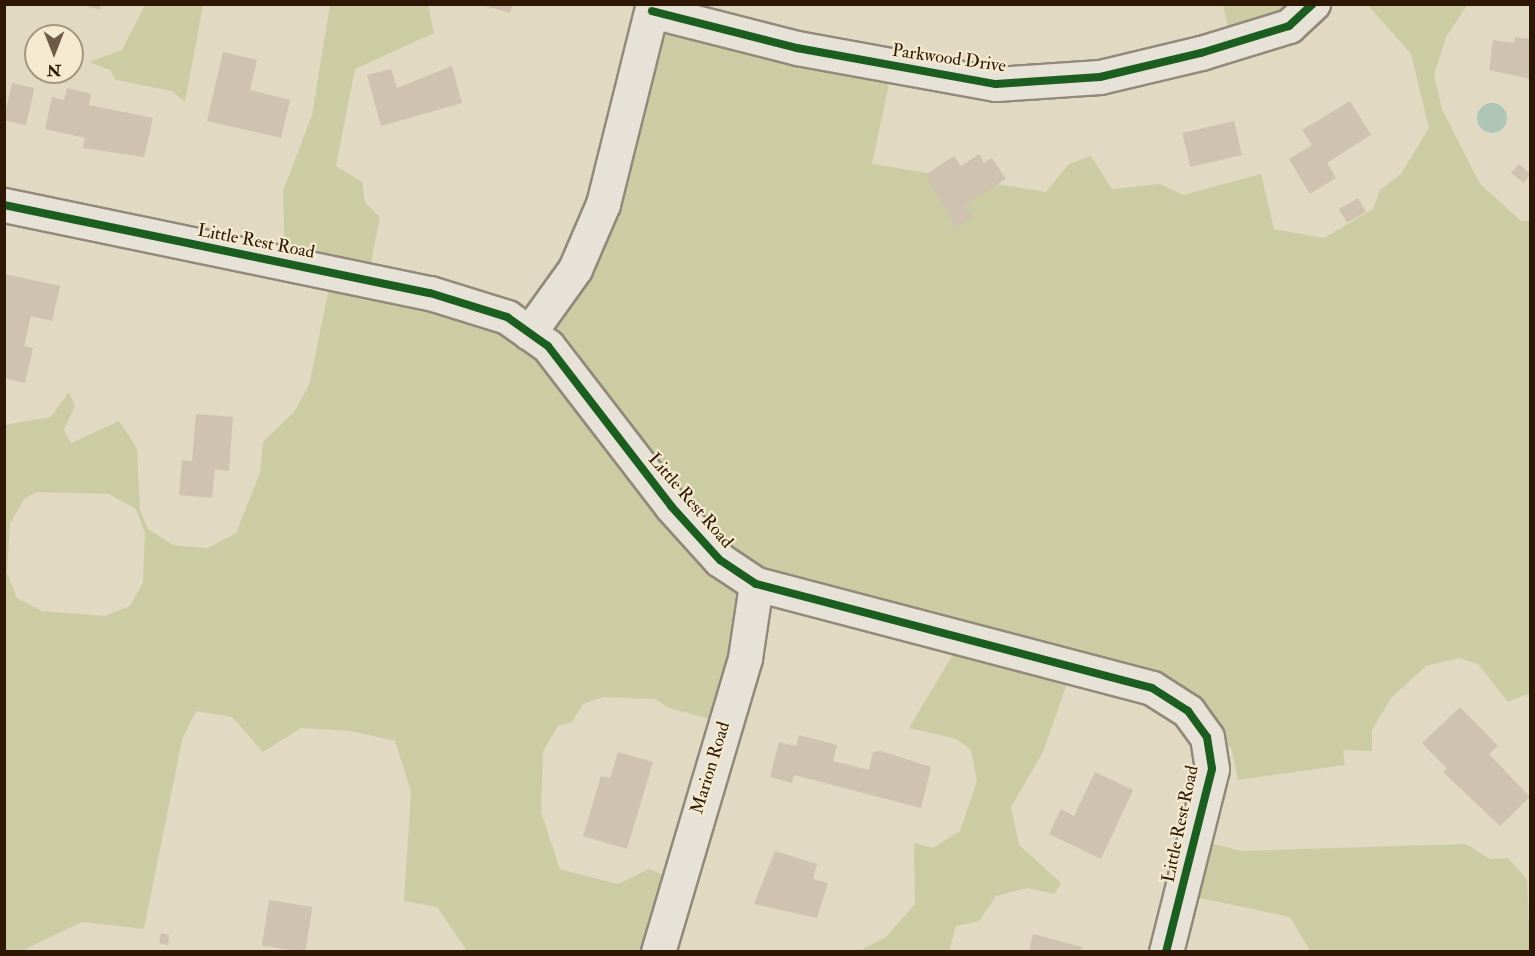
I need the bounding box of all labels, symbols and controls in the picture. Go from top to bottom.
north arrow [24,24,84,84]
street label: Parkwood Drive [891,40,1007,78]
text: N [47,60,61,80]
street label: Little Rest Road [196,220,316,264]
street label: Little Rest Road [643,449,737,553]
street label: Marion Road [687,719,735,817]
street label: Little Rest Road [1158,764,1204,884]

